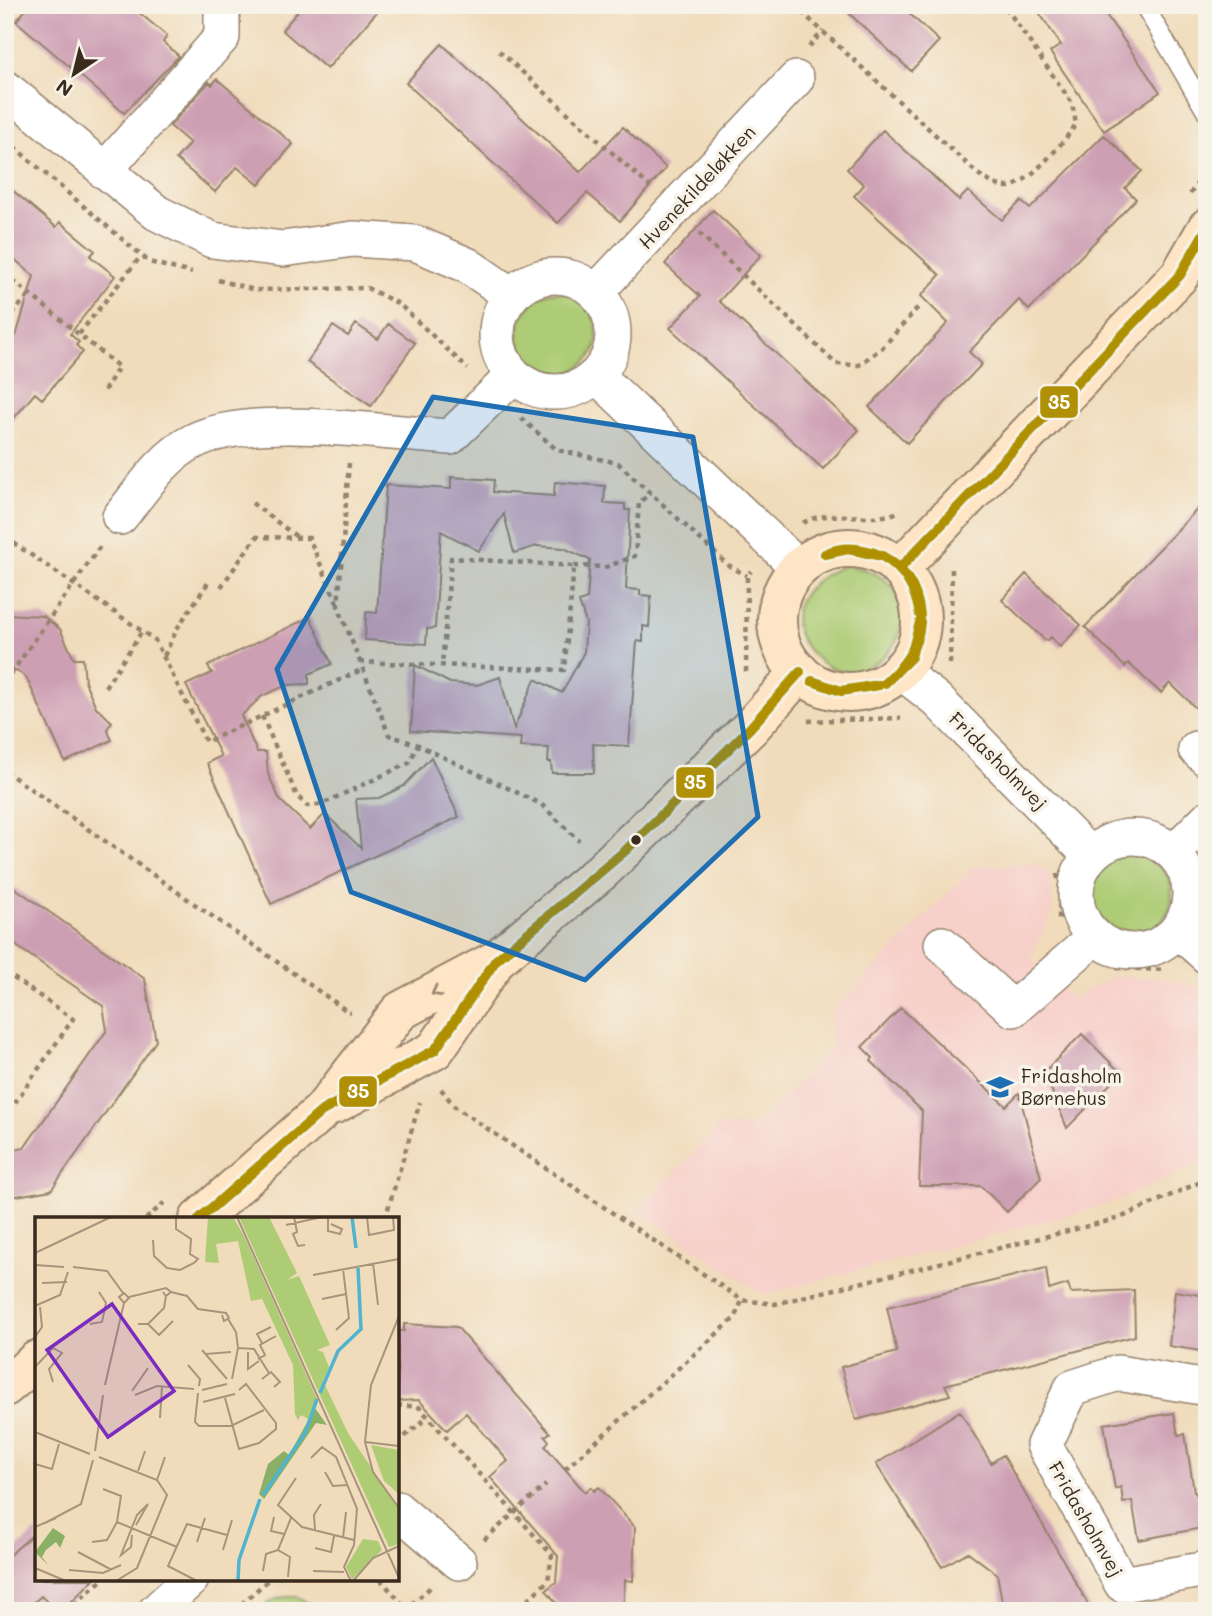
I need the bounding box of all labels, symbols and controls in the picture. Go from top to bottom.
north arrow [38,38,108,108]
text: N [51,74,77,103]
street label: Hvenekildeløkken [633,119,761,254]
line badge: 35 [1039,385,1079,419]
text: 35 [1048,389,1070,414]
street label: Fridasholmvej [944,706,1053,815]
line badge: 35 [675,766,715,799]
text: 35 [684,769,706,794]
unlabelled marker [629,833,643,847]
one-way arrow [431,984,443,997]
place label: Fridasholm Børnehus [1021,1063,1122,1110]
school or university icon: Fridasholm Børnehus [985,1072,1015,1102]
line badge: 35 [338,1075,378,1108]
text: 35 [347,1078,369,1103]
inset map [35,1217,399,1581]
street label: Fridasholmvej [1043,1457,1130,1581]

